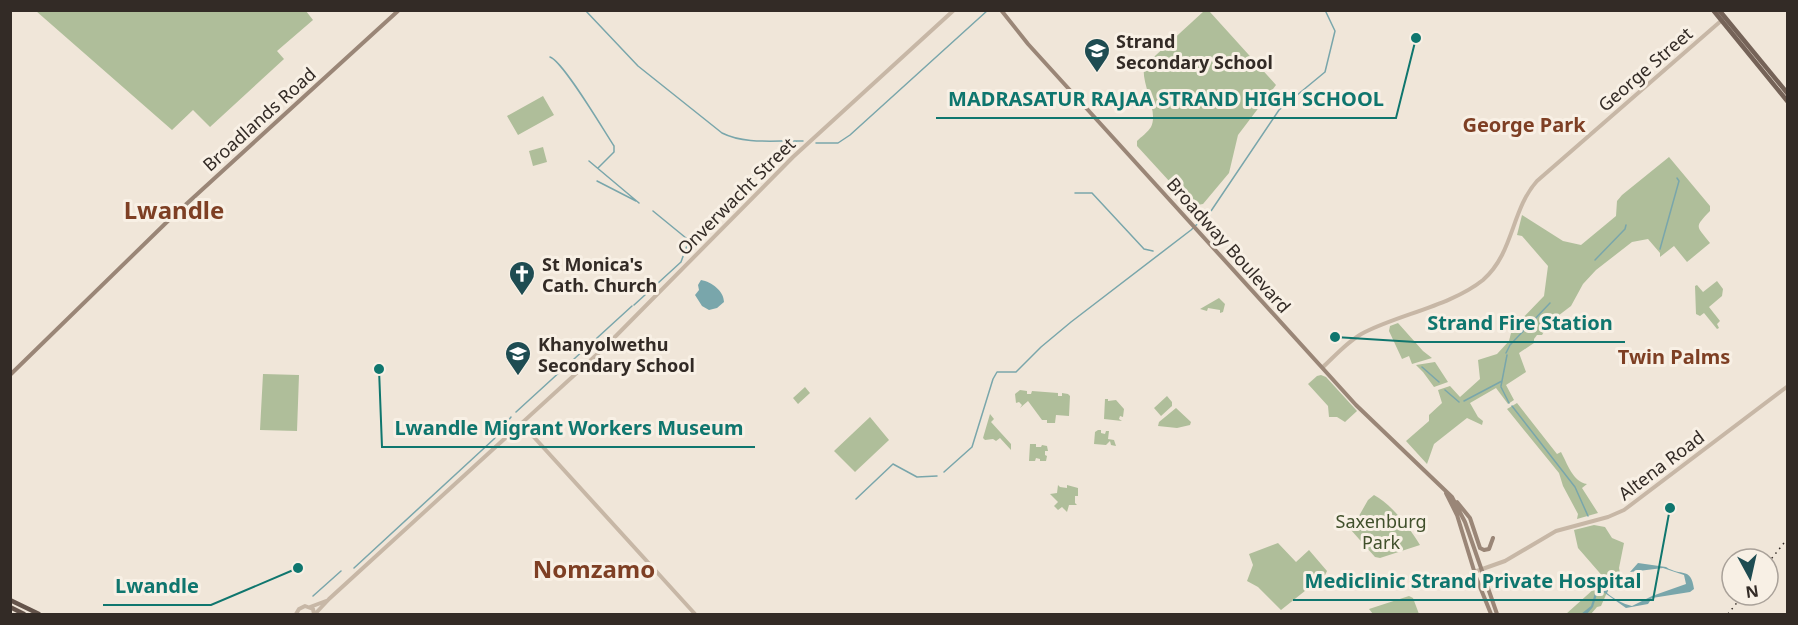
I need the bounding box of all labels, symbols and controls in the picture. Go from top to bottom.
street label: George Street [1593,21,1698,117]
place label: Strand Secondary School [1116,29,1273,74]
school or university icon: Strand Secondary School [1082,36,1112,74]
street label: Broadlands Road [197,62,321,176]
callout: MADRASATUR RAJAA STRAND HIGH SCHOOL [936,80,1396,118]
text: MADRASATUR RAJAA STRAND HIGH SCHOOL [948,85,1384,112]
district label: George Park [1462,111,1586,138]
street label: Onverwacht Street [672,132,800,260]
street label: Broadway Boulevard [1162,172,1296,318]
district label: Lwandle [124,193,224,226]
place label: St Monica's Cath. Church [542,252,657,297]
church icon: St Monica's Cath. Church [507,259,537,297]
callout: Strand Fire Station [1415,304,1625,342]
text: Strand Fire Station [1427,309,1613,336]
place label: Khanyolwethu Secondary School [538,332,695,377]
school or university icon: Khanyolwethu Secondary School [503,339,533,377]
district label: Twin Palms [1618,343,1730,370]
callout: Lwandle Migrant Workers Museum [382,409,755,447]
text: Lwandle Migrant Workers Museum [394,414,744,441]
street label: Altena Road [1613,425,1709,505]
park label: Saxenburg Park [1336,509,1426,554]
north arrow [1720,547,1780,607]
district label: Nomzamo [533,552,655,585]
callout: Mediclinic Strand Private Hospital [1293,562,1653,600]
callout: Lwandle [103,567,211,605]
text: Mediclinic Strand Private Hospital [1305,567,1641,594]
text: Lwandle [115,572,199,599]
text: N [1744,580,1760,604]

